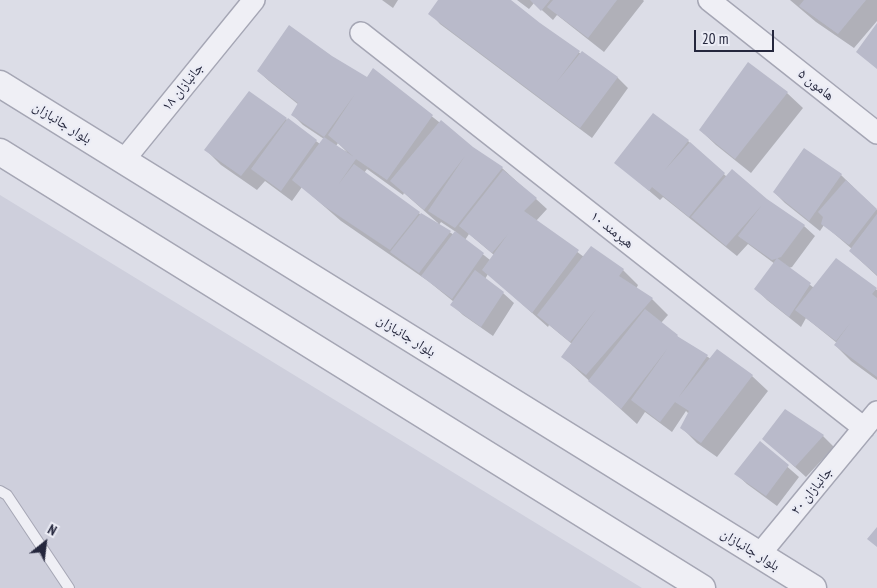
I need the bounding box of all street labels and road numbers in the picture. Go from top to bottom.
street label: جانبازان ۱۸ [159,60,207,114]
street label: هامون ۵ [795,66,837,104]
street label: بلوار جانبازان [29,98,95,148]
street label: هیرمند ۱۰ [587,208,637,252]
street label: بلوار جانبازان [373,311,439,361]
street label: جانبازان ۲۰ [788,464,836,518]
street label: بلوار جانبازان [717,525,783,575]

